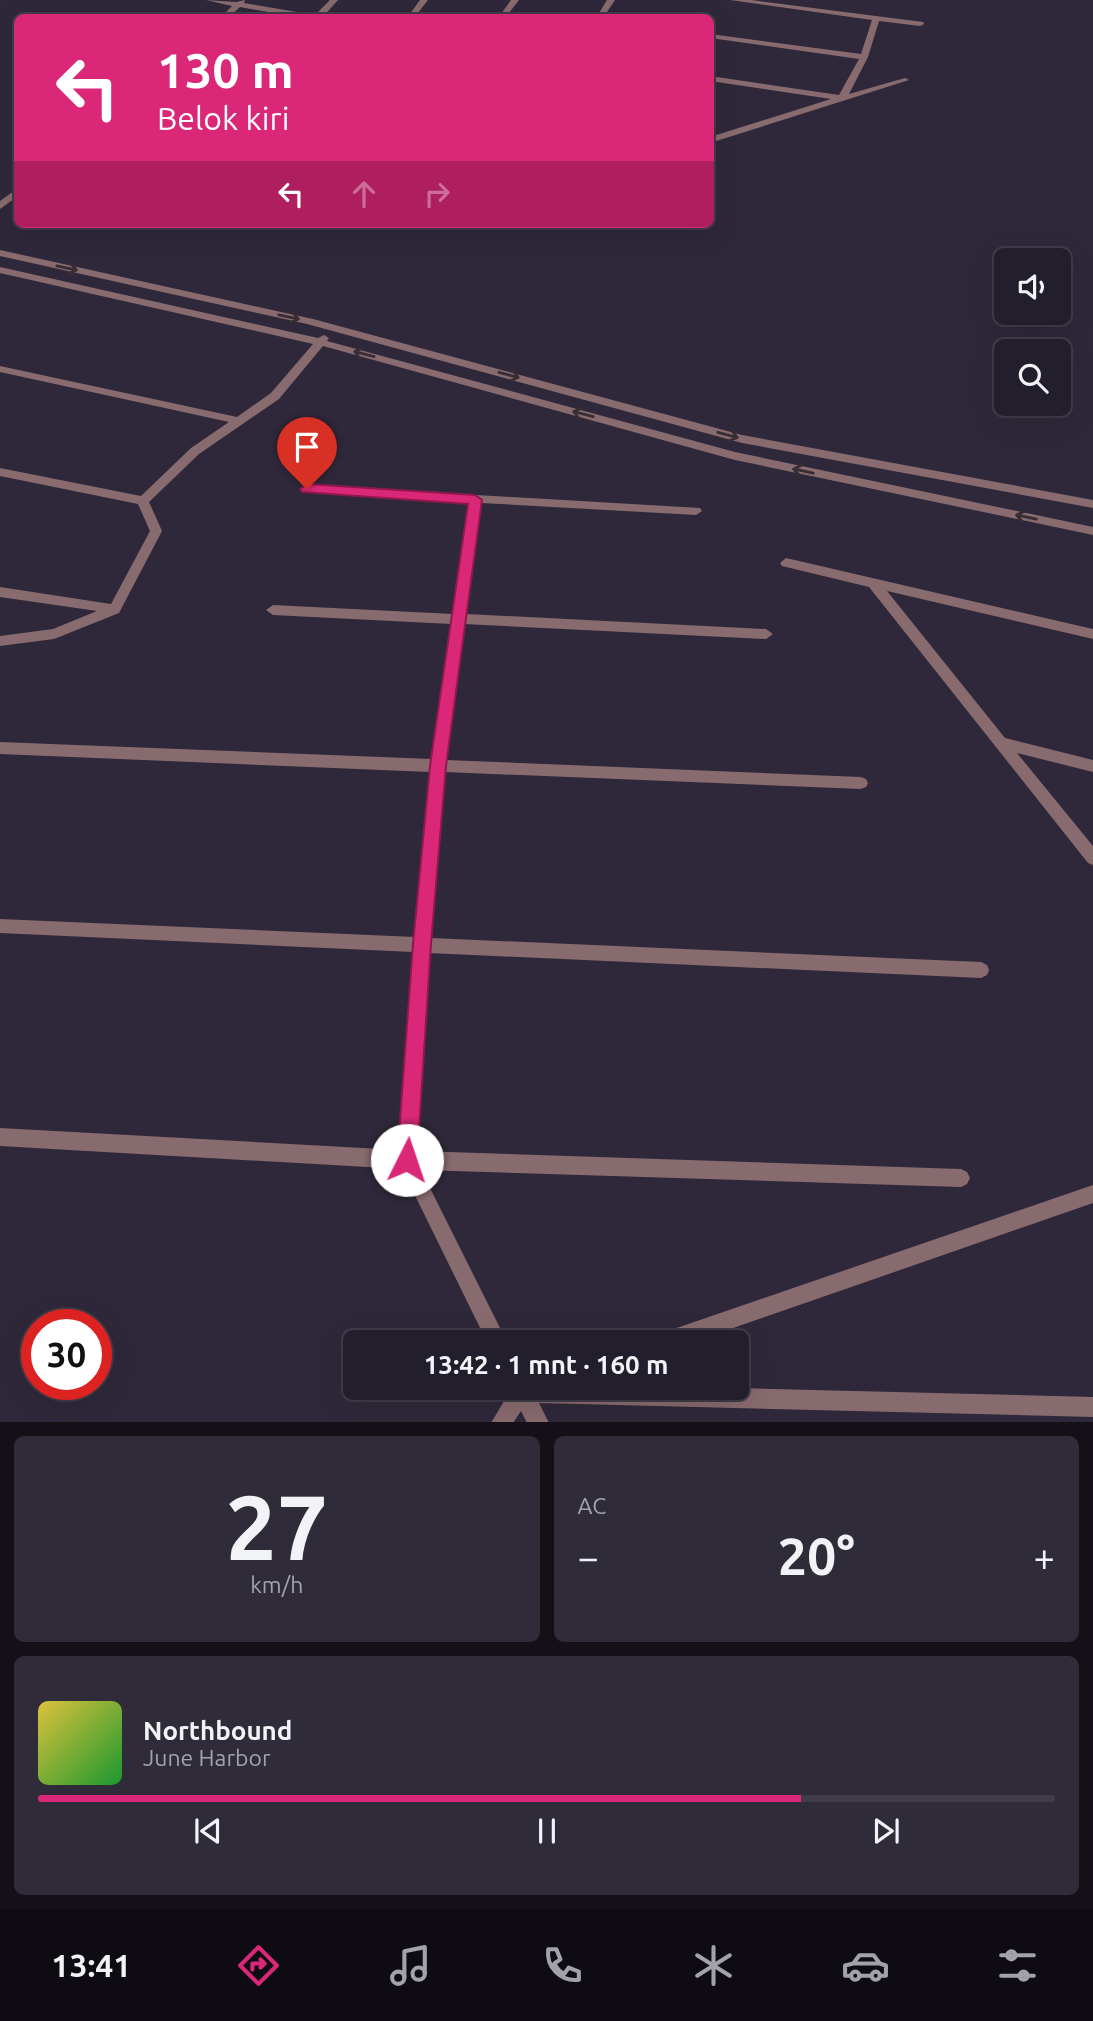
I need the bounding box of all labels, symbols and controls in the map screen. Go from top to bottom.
icon: left [42,42,133,133]
text: 130 m [157,42,294,97]
text: Belok kiri [157,100,289,136]
icon: left [272,175,310,213]
icon: ahead [345,175,383,213]
icon: right [418,175,456,213]
map controls [994,248,1071,416]
button: sound [994,248,1071,325]
one-way arrow [55,262,78,276]
one-way arrow [277,311,300,324]
button: search [994,339,1071,416]
one-way arrow [353,347,376,360]
one-way arrow [498,370,520,383]
one-way arrow [572,407,594,420]
pin [277,417,337,489]
icon: arrive [288,428,326,466]
one-way arrow [716,429,739,442]
one-way arrow [792,463,815,477]
one-way arrow [1015,509,1038,523]
position arrow [370,1123,444,1197]
speed limit sign: 30 [21,1309,112,1400]
text: 13:42 · 1 mnt · 160 m [424,1350,668,1379]
text: 27 [225,1475,328,1577]
text: AC [578,1493,606,1518]
text: 20° [778,1527,855,1585]
text: − [578,1536,599,1578]
text: + [1034,1536,1055,1578]
text: km/h [250,1572,303,1597]
text: Northbound [143,1716,292,1745]
text: June Harbor [143,1745,271,1770]
icon: previous [189,1812,227,1850]
icon: pause [528,1812,566,1850]
icon: next [867,1812,905,1850]
icon: directions [234,1941,283,1990]
icon: music [386,1941,435,1990]
icon: phone [538,1941,587,1990]
icon: climate [689,1941,738,1990]
icon: car [841,1941,890,1990]
icon: filters [993,1941,1042,1990]
text: 13:41 [51,1947,131,1983]

